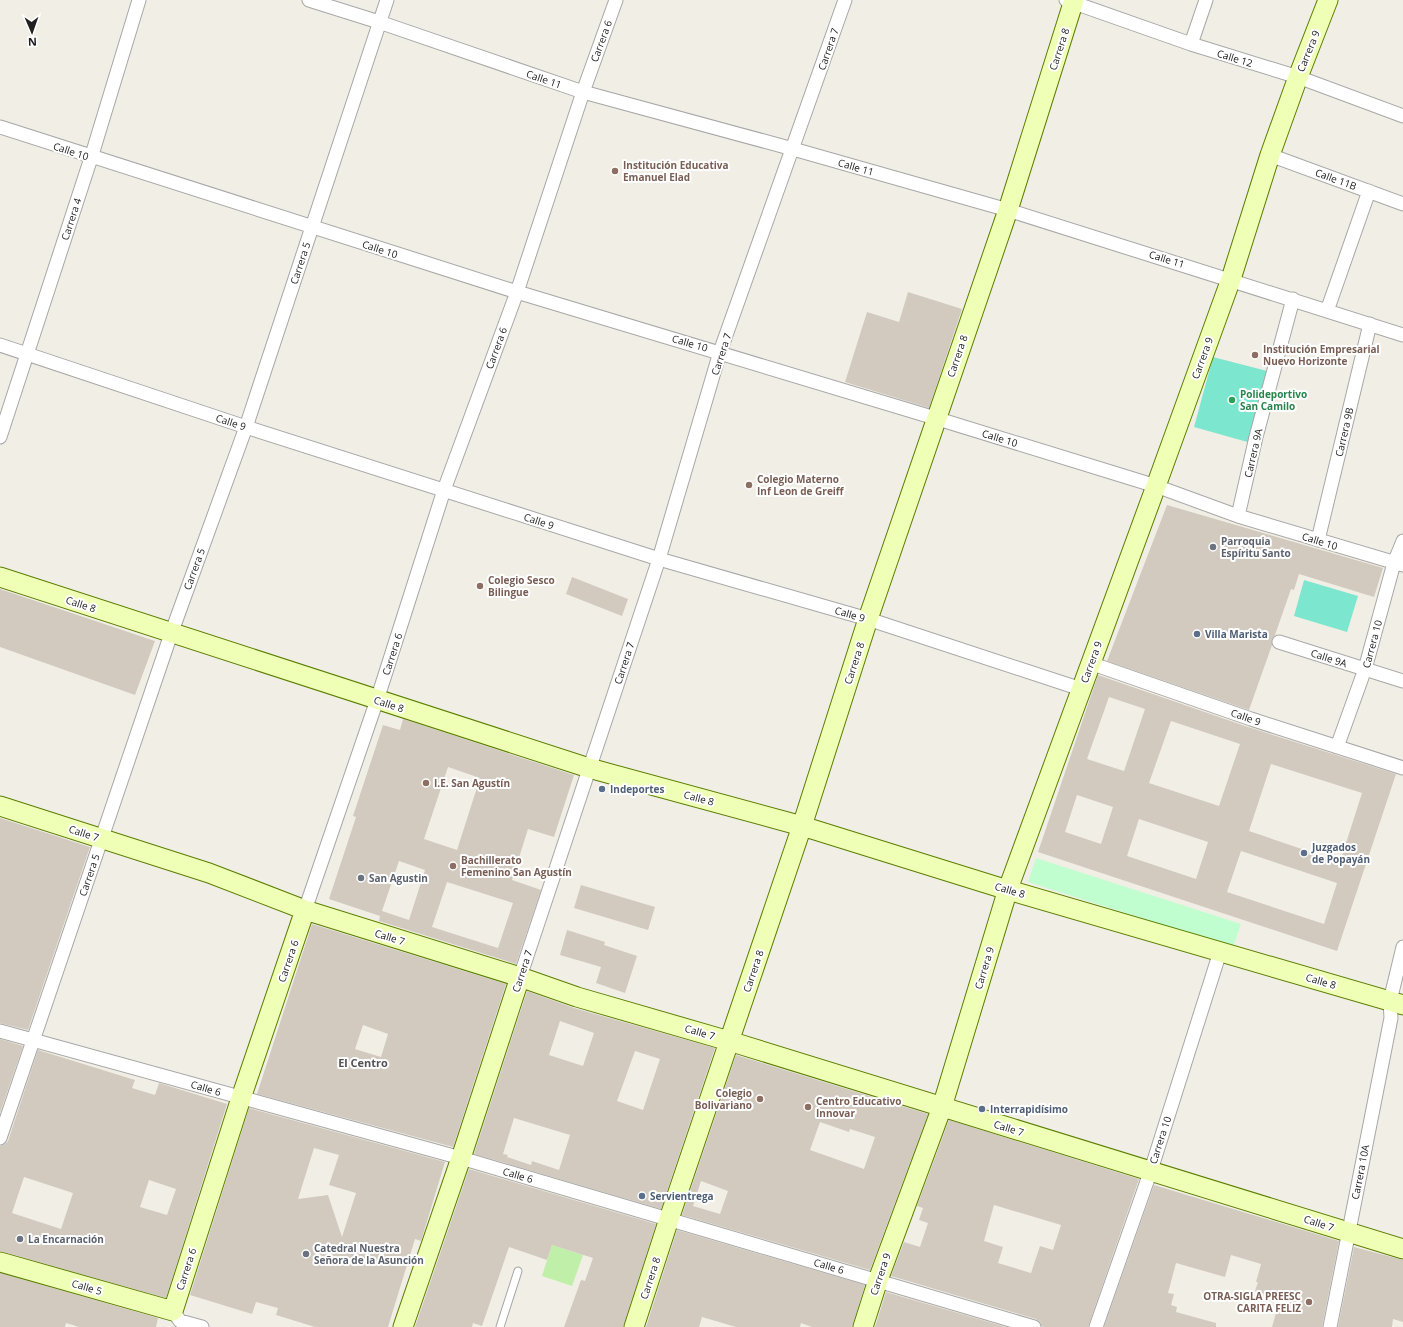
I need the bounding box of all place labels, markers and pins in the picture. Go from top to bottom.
place label: Institución Educativa Emanuel Elad [623,158,729,184]
marker: Institución Educativa Emanuel Elad [610,166,620,176]
place label: Institución Empresarial Nuevo Horizonte [1263,342,1380,368]
marker: Institución Empresarial Nuevo Horizonte [1250,350,1260,360]
place label: Polideportivo San Camilo [1240,387,1307,413]
marker: Polideportivo San Camilo [1227,395,1237,405]
place label: Colegio Materno Inf Leon de Greiff [757,472,845,498]
marker: Colegio Materno Inf Leon de Greiff [744,480,754,490]
place label: Parroquia Espíritu Santo [1221,534,1291,560]
marker: Parroquia Espíritu Santo [1208,542,1218,552]
place label: Colegio Sesco Bilingue [488,573,555,599]
marker: Colegio Sesco Bilingue [475,581,485,591]
place label: Villa Marista [1205,627,1268,641]
marker: Villa Marista [1192,629,1202,639]
place label: I.E. San Agustín [434,776,510,790]
marker: I.E. San Agustín [421,778,431,788]
place label: Indeportes [610,782,664,796]
marker: Indeportes [597,784,607,794]
place label: Juzgados de Popayán [1311,840,1370,866]
marker: Juzgados de Popayán [1299,848,1309,858]
place label: Bachillerato Femenino San Agustín [461,853,572,879]
marker: Bachillerato Femenino San Agustín [448,861,458,871]
place label: San Agustin [369,871,428,885]
marker: San Agustin [356,873,366,883]
place label: Colegio Bolivariano [695,1086,752,1112]
marker: Colegio Bolivariano [755,1094,765,1104]
place label: Centro Educativo Innovar [816,1094,901,1120]
marker: Centro Educativo Innovar [803,1102,813,1112]
place label: Interrapidísimo [990,1102,1068,1116]
marker: Interrapidísimo [977,1104,987,1114]
place label: Servientrega [650,1189,714,1203]
marker: Servientrega [637,1191,647,1201]
place label: La Encarnación [28,1232,104,1246]
marker: La Encarnación [15,1234,25,1244]
place label: Catedral Nuestra Señora de la Asunción [314,1241,424,1267]
marker: Catedral Nuestra Señora de la Asunción [301,1249,311,1259]
place label: OTRA-SIGLA PREESC CARITA FELIZ [1203,1289,1302,1315]
marker: OTRA-SIGLA PREESC CARITA FELIZ [1304,1297,1314,1307]

